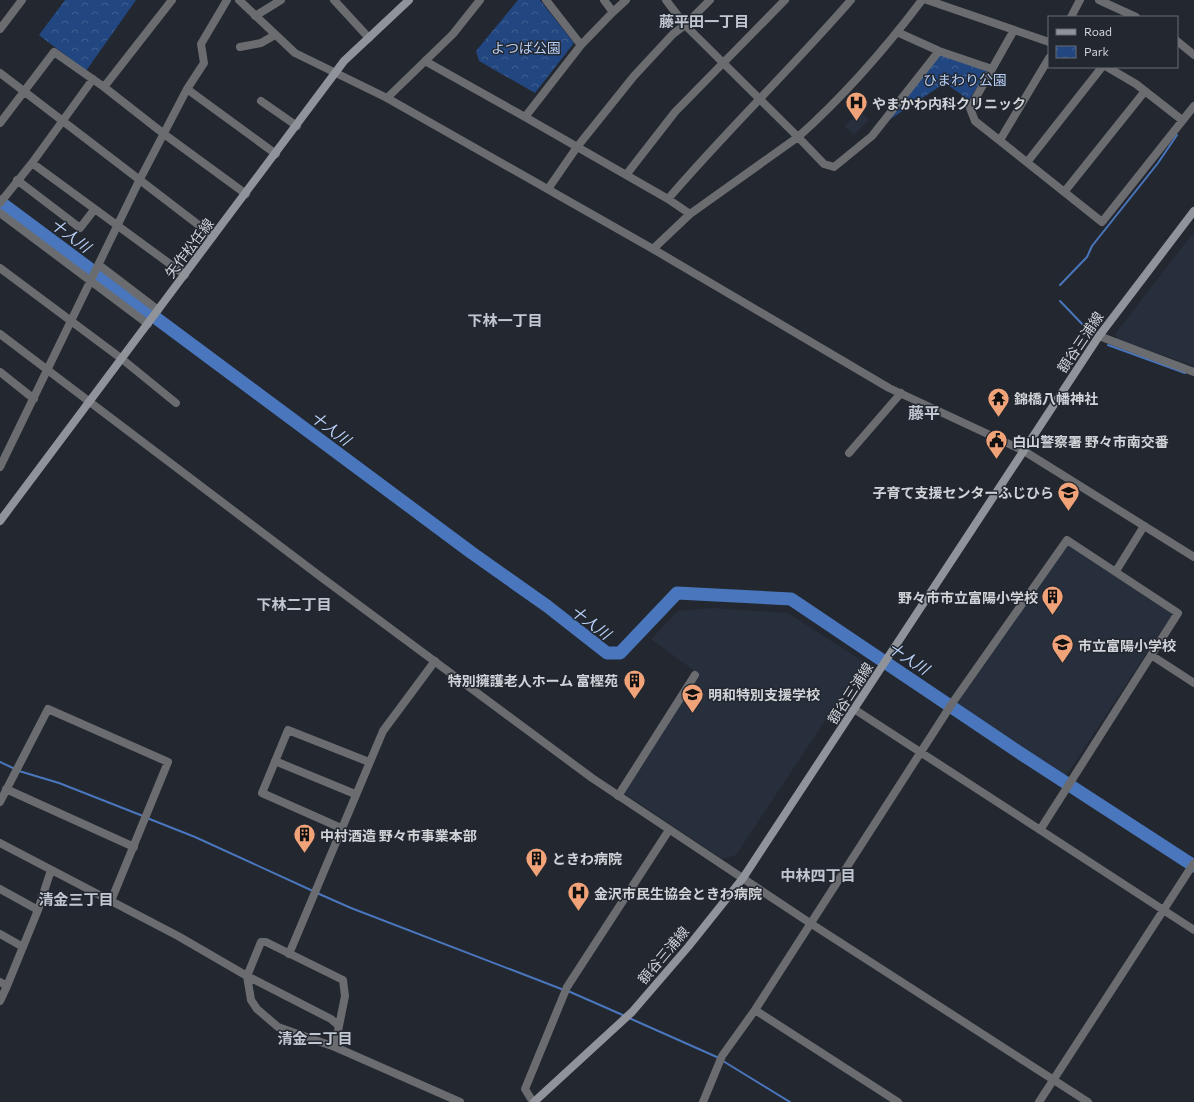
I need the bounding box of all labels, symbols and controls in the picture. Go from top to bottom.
district label: 藤平田一丁目 [659,12,749,30]
legend [1048,16,1178,68]
text: Road [1084,24,1112,38]
park label: よつば公園 [491,39,561,56]
text: Park [1084,44,1110,58]
park label: ひまわり公園 [923,71,1007,88]
hospital icon: やまかわ内科クリニック [844,90,870,123]
place label: やまかわ内科クリニック [872,95,1026,112]
water label: 十人川 [48,214,96,257]
street label: 矢作松任線 [161,215,217,281]
street label: 額谷三浦線 [1053,308,1107,376]
district label: 下林一丁目 [467,311,543,329]
temple icon: 錦橋八幡神社 [986,385,1012,418]
place label: 錦橋八幡神社 [1014,390,1098,407]
district label: 藤平 [908,403,940,422]
water label: 十人川 [308,407,356,450]
public building icon: 白山警察署 野々市南交番 [983,428,1009,461]
place label: 白山警察署 野々市南交番 [1012,433,1169,450]
school or university icon: 子育て支援センターふじひら [1056,479,1082,512]
place label: 子育て支援センターふじひら [873,484,1054,501]
building icon: 野々市市立富陽小学校 [1040,584,1066,617]
place label: 野々市市立富陽小学校 [898,589,1038,606]
district label: 下林二丁目 [256,595,332,613]
water label: 十人川 [568,601,616,644]
school or university icon: 市立富陽小学校 [1049,632,1075,665]
place label: 市立富陽小学校 [1078,637,1176,654]
water label: 十人川 [885,638,934,679]
street label: 額谷三浦線 [824,659,876,727]
building icon: 特別擁護老人ホーム 富樫苑 [621,667,647,700]
place label: 特別擁護老人ホーム 富樫苑 [448,672,618,689]
school or university icon: 明和特別支援学校 [679,681,705,714]
place label: 明和特別支援学校 [708,686,820,703]
building icon: 中村酒造 野々市事業本部 [292,822,318,855]
place label: 中村酒造 野々市事業本部 [320,827,477,844]
building icon: ときわ病院 [524,845,550,878]
place label: ときわ病院 [552,850,622,867]
district label: 中林四丁目 [780,866,856,884]
hospital icon: 金沢市民生協会ときわ病院 [565,880,591,913]
place label: 金沢市民生協会ときわ病院 [594,885,762,902]
district label: 清金三丁目 [38,890,114,908]
street label: 額谷三浦線 [634,923,692,987]
district label: 清金二丁目 [277,1029,353,1047]

